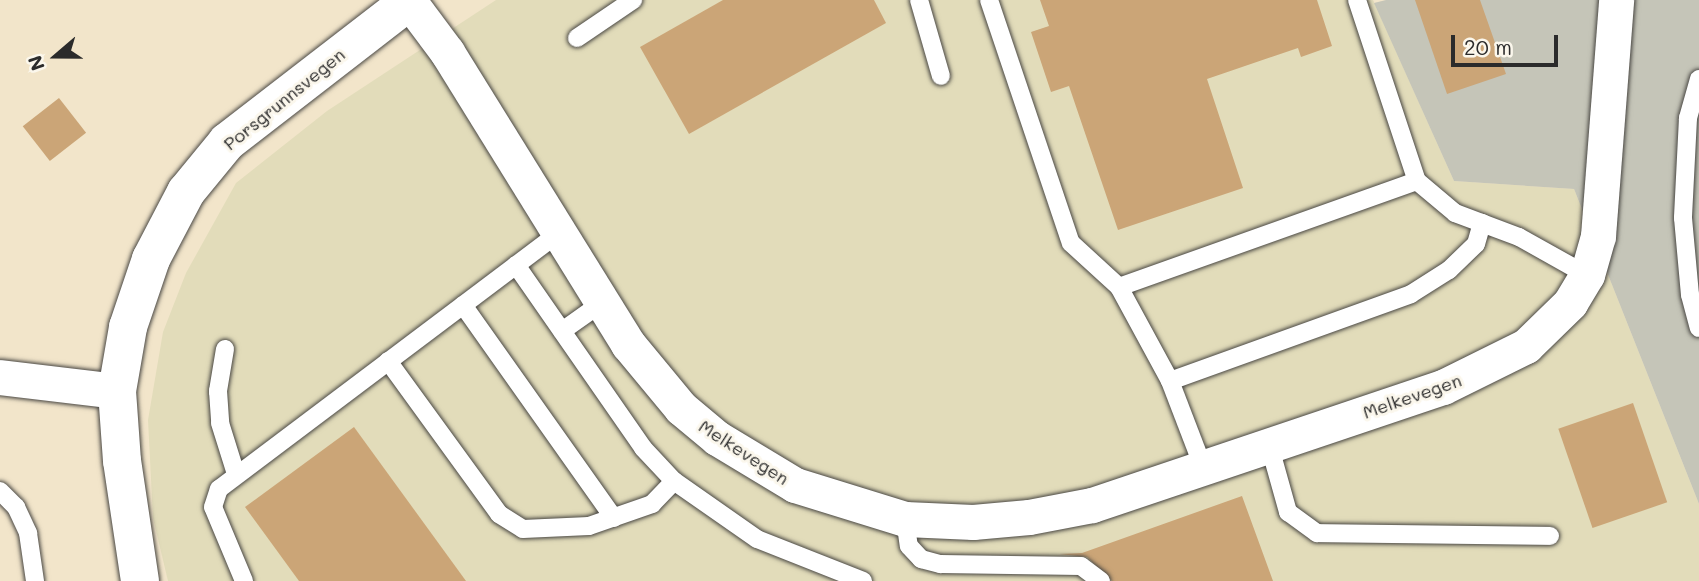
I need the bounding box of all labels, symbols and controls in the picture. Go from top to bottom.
north arrow [21,21,91,91]
scale bar [1454,21,1561,65]
text: 20 m [1464,33,1512,60]
street label: Porsgrunnsvegen [219,44,349,154]
text: N [22,52,50,74]
street label: Melkevegen [1360,369,1464,423]
street label: Melkevegen [695,415,793,489]

